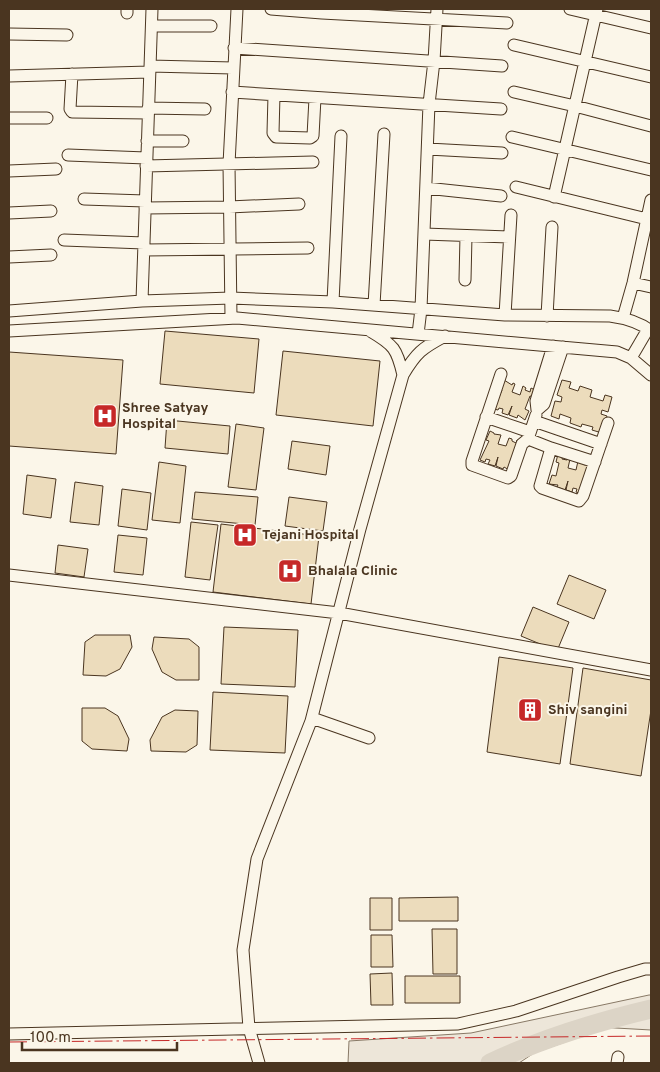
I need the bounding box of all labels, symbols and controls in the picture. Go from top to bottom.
place label: Shree Satyay Hospital [122,400,209,433]
hospital icon: Shree Satyay Hospital [92,403,118,429]
hospital icon: Tejani Hospital [232,522,258,548]
place label: Tejani Hospital [262,527,359,544]
hospital icon: Bhalala Clinic [277,558,303,584]
place label: Bhalala Clinic [308,563,398,580]
building icon: Shiv sangini [517,697,543,723]
place label: Shiv sangini [548,702,627,719]
scale bar [22,1020,178,1052]
text: 100 m [30,1029,71,1048]

